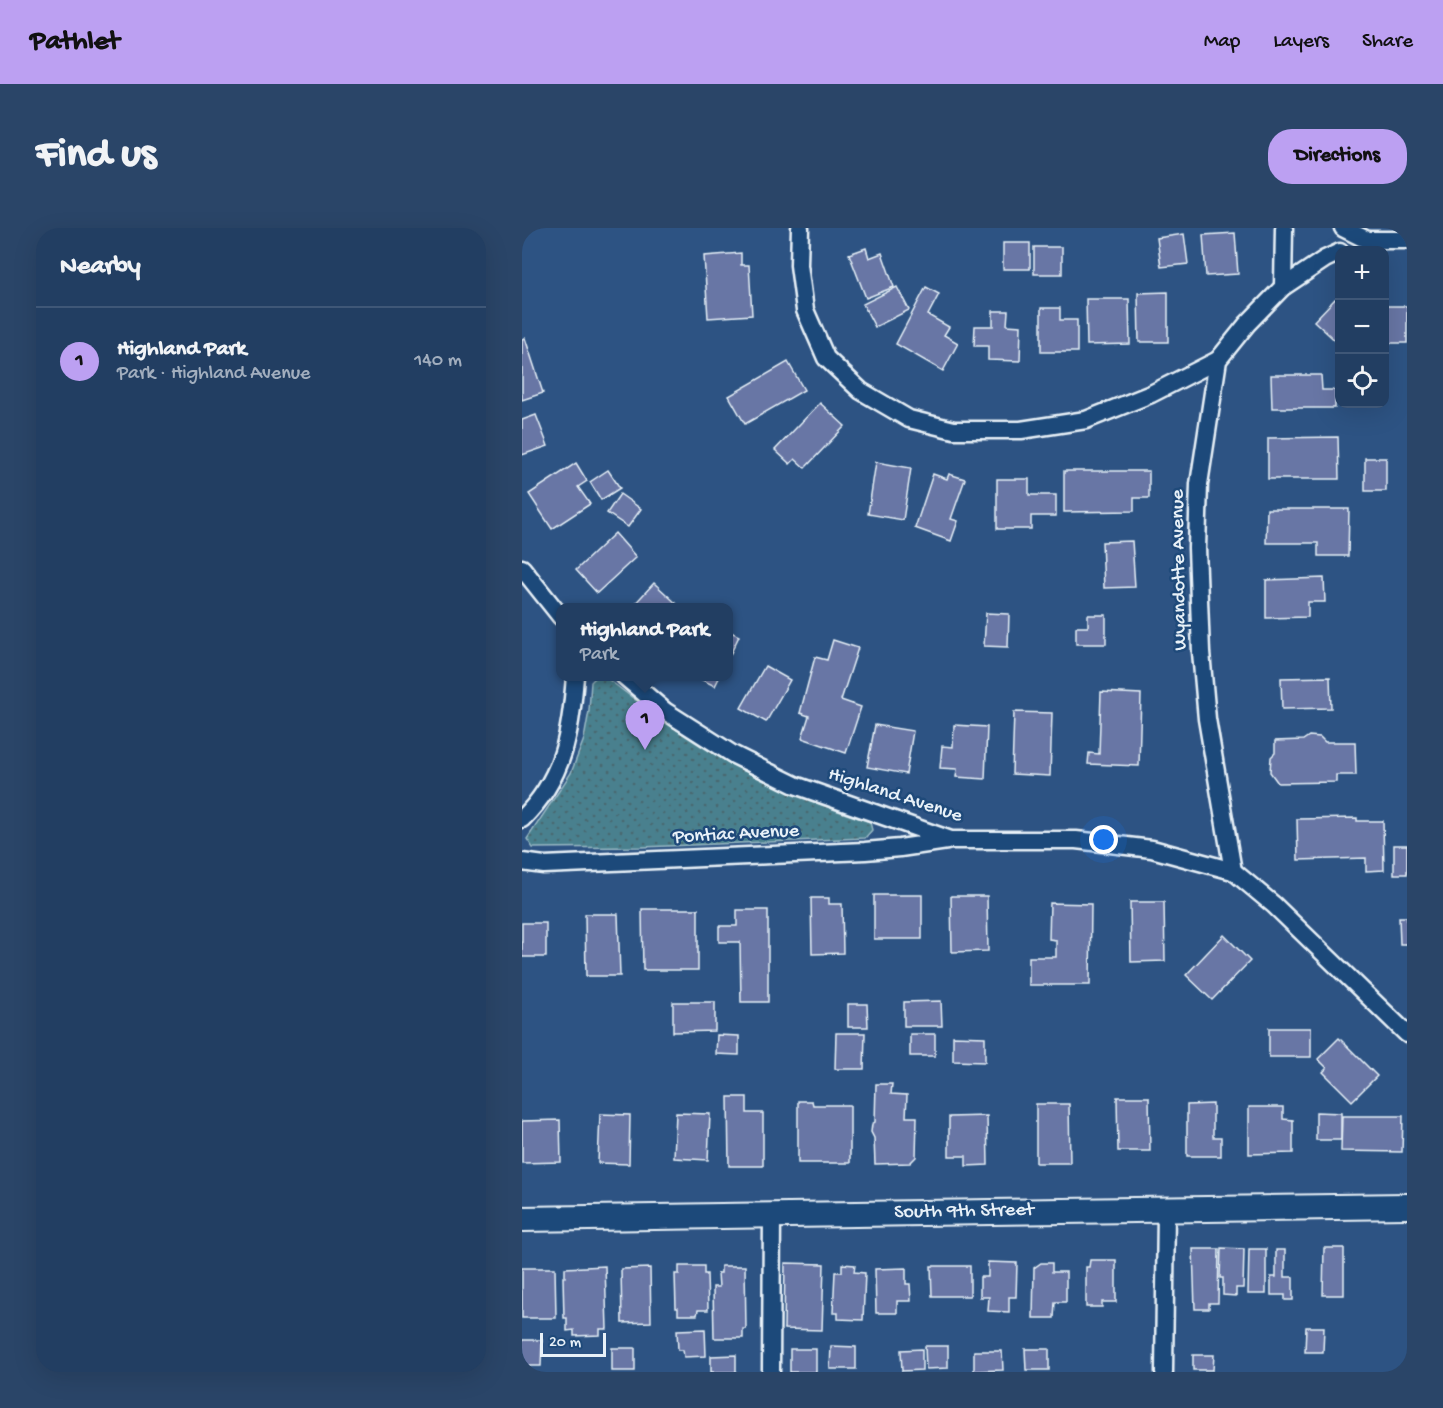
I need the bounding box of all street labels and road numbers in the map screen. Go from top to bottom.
street label: Wyandotte Avenue [1167,489,1193,651]
street label: Highland Avenue [825,764,966,829]
street label: Pontiac Avenue [671,820,800,850]
street label: South 9th Street [894,1199,1036,1225]

